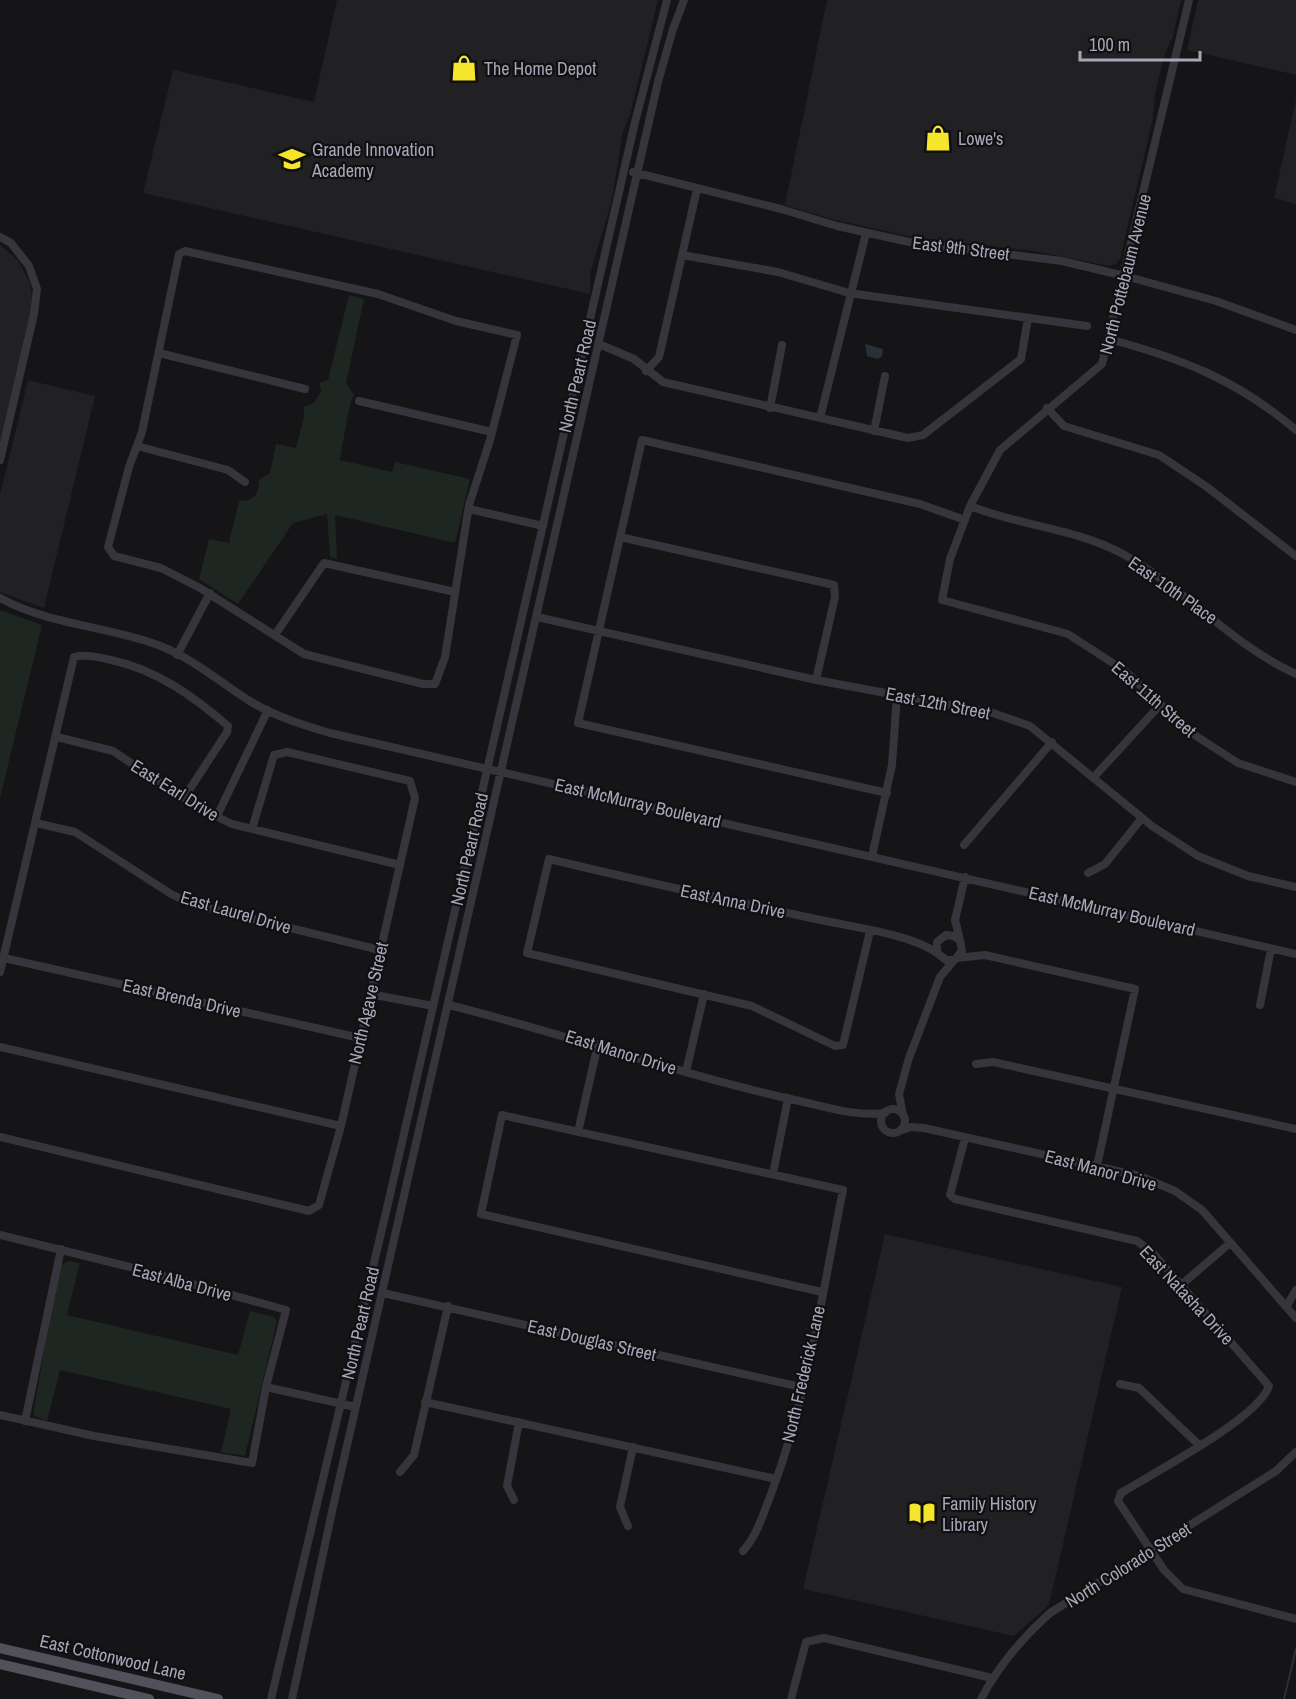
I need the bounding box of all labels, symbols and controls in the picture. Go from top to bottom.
scale bar [1080,24,1200,62]
text: 100 m [1089,32,1130,57]
shop icon: The Home Depot [449,53,479,83]
place label: The Home Depot [484,56,596,81]
shop icon: Lowe's [923,123,953,153]
place label: Lowe's [958,126,1004,151]
place label: Grande Innovation Academy [311,137,434,183]
school or university icon: Grande Innovation Academy [277,144,307,174]
street label: North Pottebaum Avenue [1093,191,1157,357]
street label: East 9th Street [911,230,1011,266]
street label: North Peart Road [552,317,602,435]
street label: East 10th Place [1123,550,1223,630]
street label: East 11th Street [1106,655,1202,743]
street label: East 12th Street [884,681,992,725]
street label: East Earl Drive [126,753,224,827]
street label: East McMurray Boulevard [552,772,724,834]
street label: North Peart Road [444,790,494,908]
street label: East Anna Drive [678,878,788,924]
street label: East McMurray Boulevard [1026,880,1198,942]
street label: East Laurel Drive [178,884,294,940]
street label: North Agave Street [342,939,394,1067]
street label: East Brenda Drive [120,972,244,1024]
street label: East Manor Drive [562,1023,680,1081]
street label: East Manor Drive [1042,1143,1160,1197]
street label: East Natasha Drive [1134,1240,1240,1350]
street label: East Alba Drive [130,1257,234,1307]
street label: North Peart Road [335,1264,385,1382]
street label: North Frederick Lane [775,1303,831,1445]
street label: East Douglas Street [525,1313,659,1367]
place label: Family History Library [942,1491,1037,1537]
library icon: Family History Library [907,1498,937,1528]
street label: North Colorado Street [1060,1516,1196,1614]
street label: East Cottonwood Lane [37,1628,189,1686]

